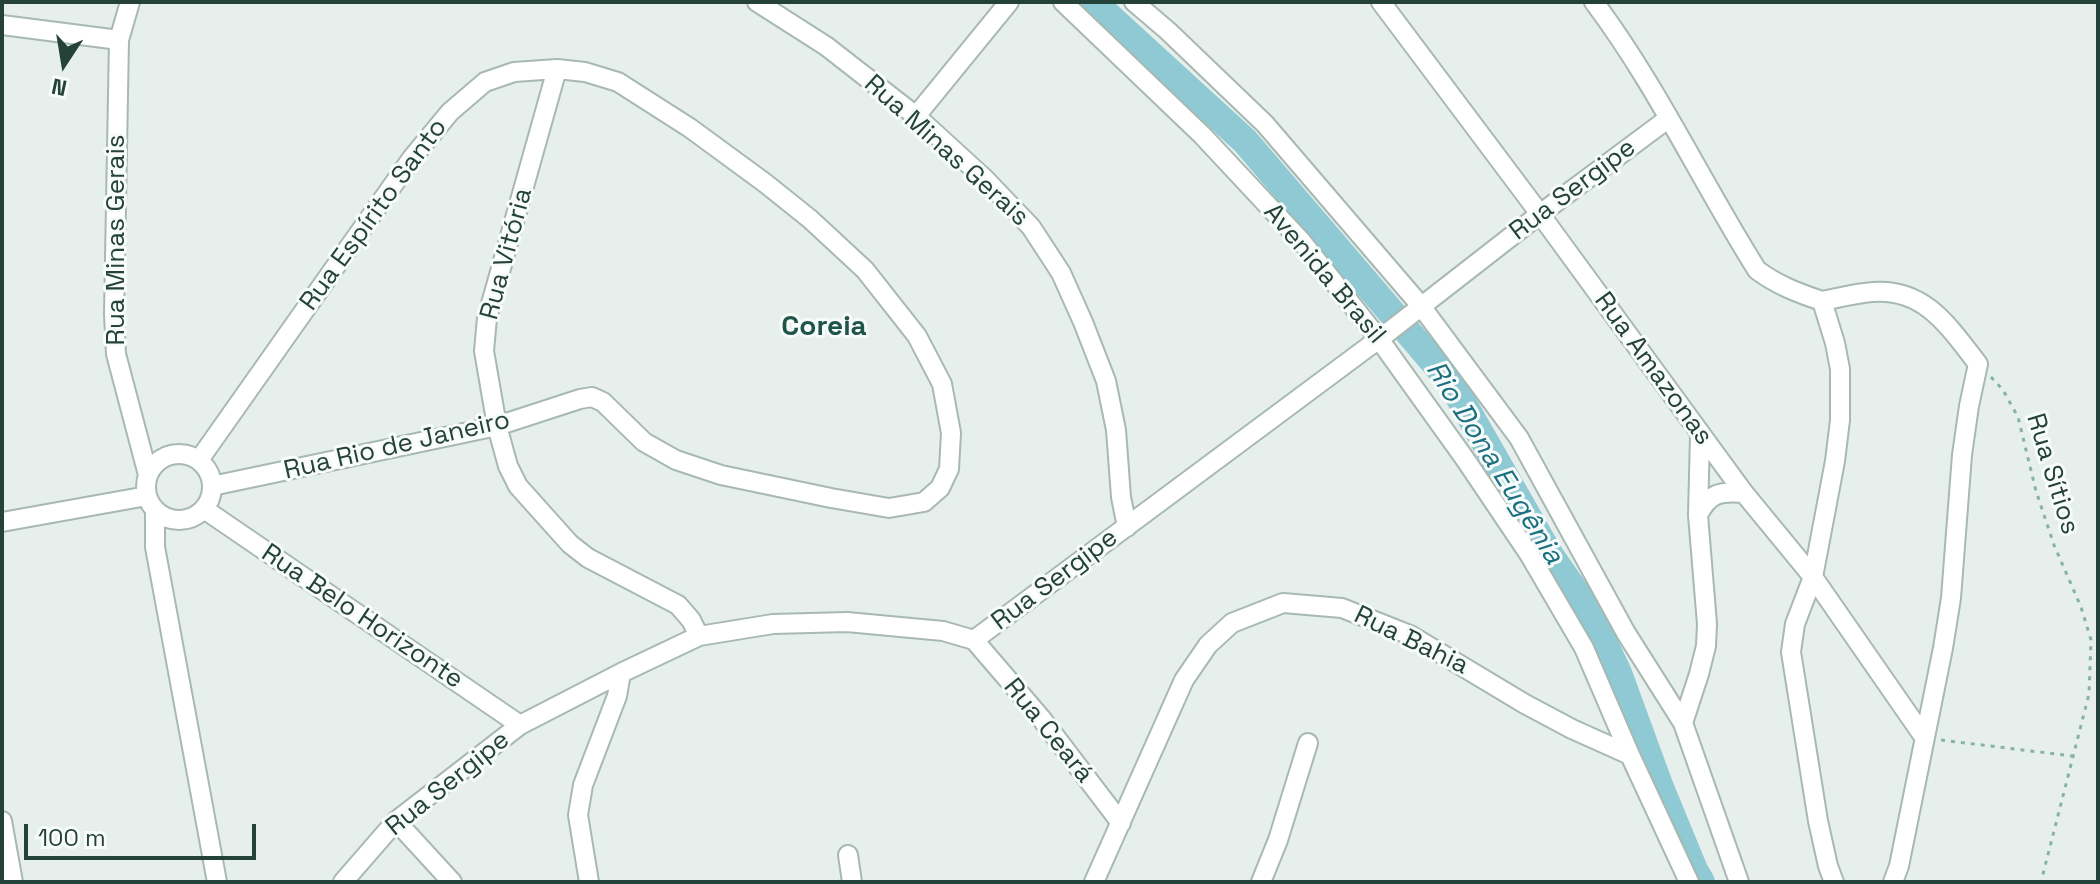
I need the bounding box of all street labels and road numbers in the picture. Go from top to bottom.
street label: Rua Minas Gerais [857,69,1035,233]
street label: Rua Espírito Santo [294,113,454,317]
street label: Rua Sergipe [1504,132,1642,248]
street label: Rua Minas Gerais [101,135,133,345]
street label: Rua Vitória [474,185,540,323]
street label: Avenida Brasil [1256,198,1392,350]
street label: Rua Amazonas [1587,287,1719,451]
street label: Rua Rio de Janeiro [281,405,513,487]
street label: Rua Sítios [2019,410,2085,538]
street label: Rua Sergipe [986,522,1124,638]
street label: Rua Belo Horizonte [255,538,469,696]
street label: Rua Bahia [1349,600,1473,682]
street label: Rua Ceará [996,672,1100,790]
street label: Rua Sergipe [380,725,516,843]

